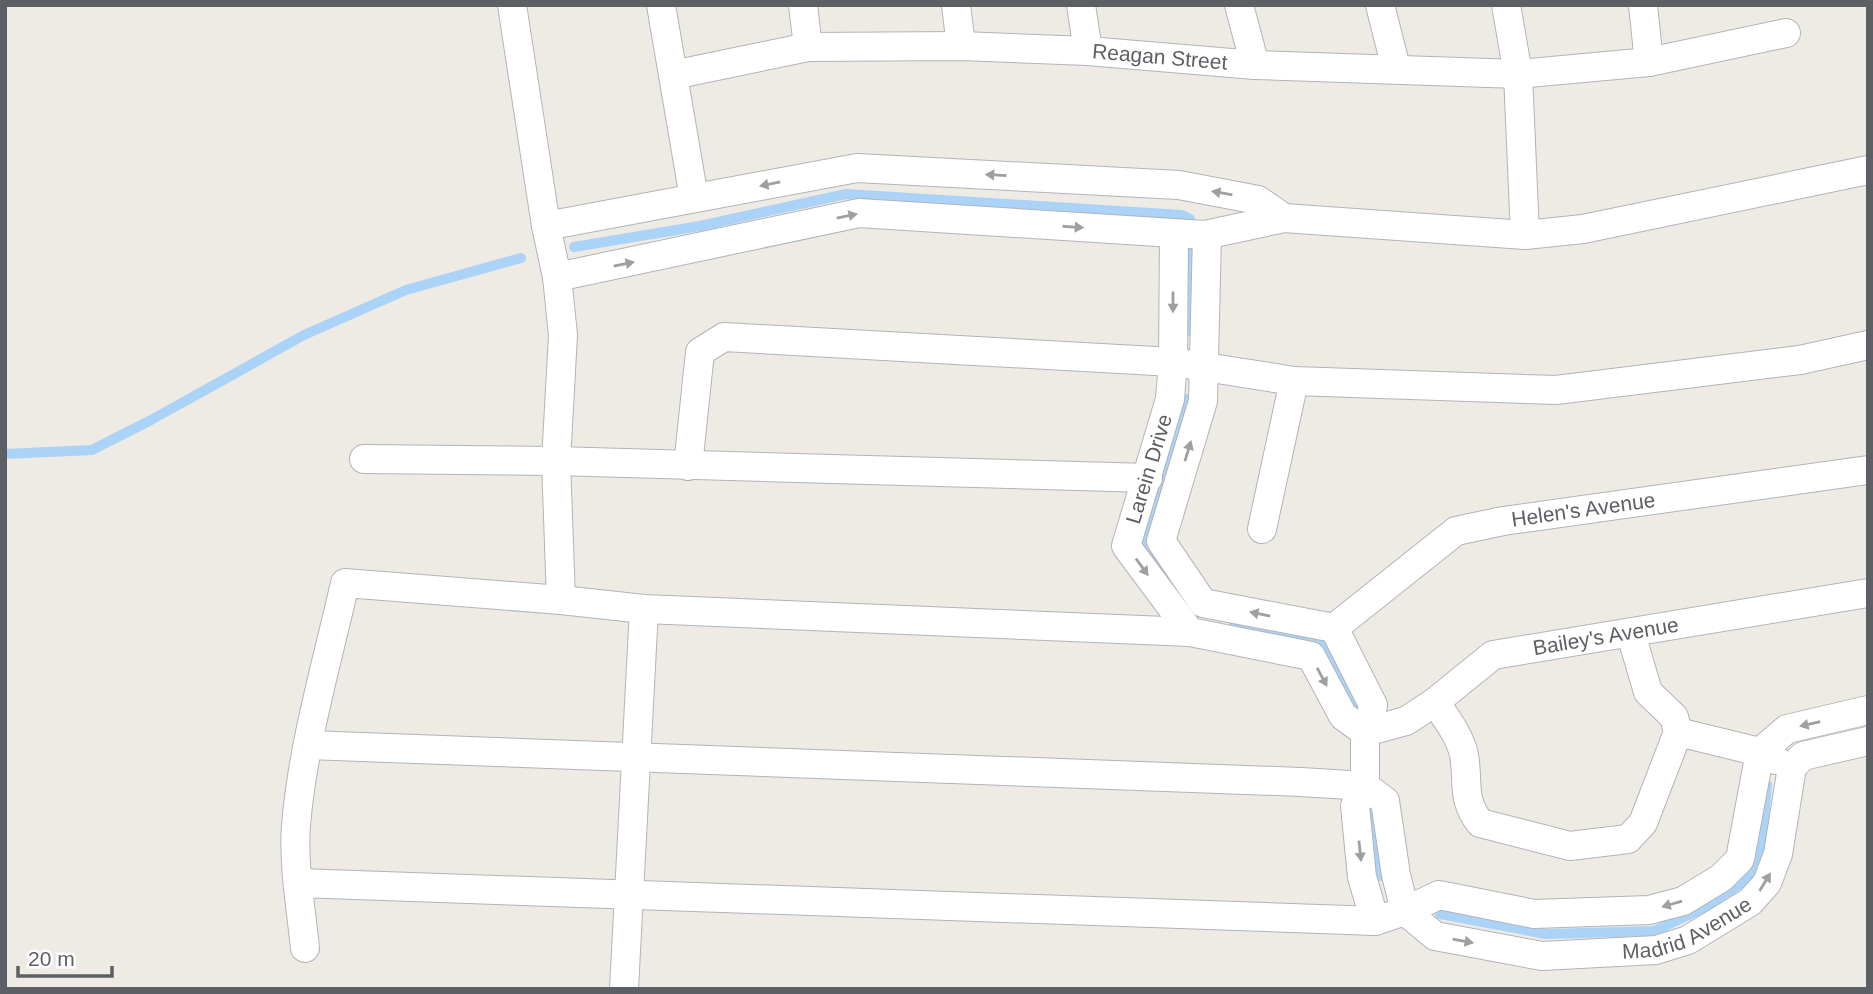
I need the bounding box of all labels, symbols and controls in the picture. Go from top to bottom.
street label: Reagan Street [1091,39,1228,74]
one-way arrow [984,170,1006,181]
one-way arrow [759,179,781,190]
one-way arrow [1211,187,1233,198]
one-way arrow [836,210,858,221]
one-way arrow [1063,222,1085,233]
one-way arrow [613,258,635,269]
one-way arrow [1167,291,1179,313]
street label: Larein Drive [1121,411,1176,526]
one-way arrow [1184,440,1194,461]
street label: Helen's Avenue [1510,488,1657,531]
one-way arrow [1134,558,1148,576]
one-way arrow [1249,608,1271,619]
street label: Bailey's Avenue [1531,613,1680,659]
one-way arrow [1316,667,1328,687]
one-way arrow [1799,718,1821,729]
one-way arrow [1354,841,1365,863]
one-way arrow [1758,872,1771,892]
street label: Madrid Avenue [1621,892,1755,963]
one-way arrow [1662,899,1683,909]
scale bar [18,934,112,978]
one-way arrow [1453,936,1475,947]
text: 20 m [28,947,75,970]

